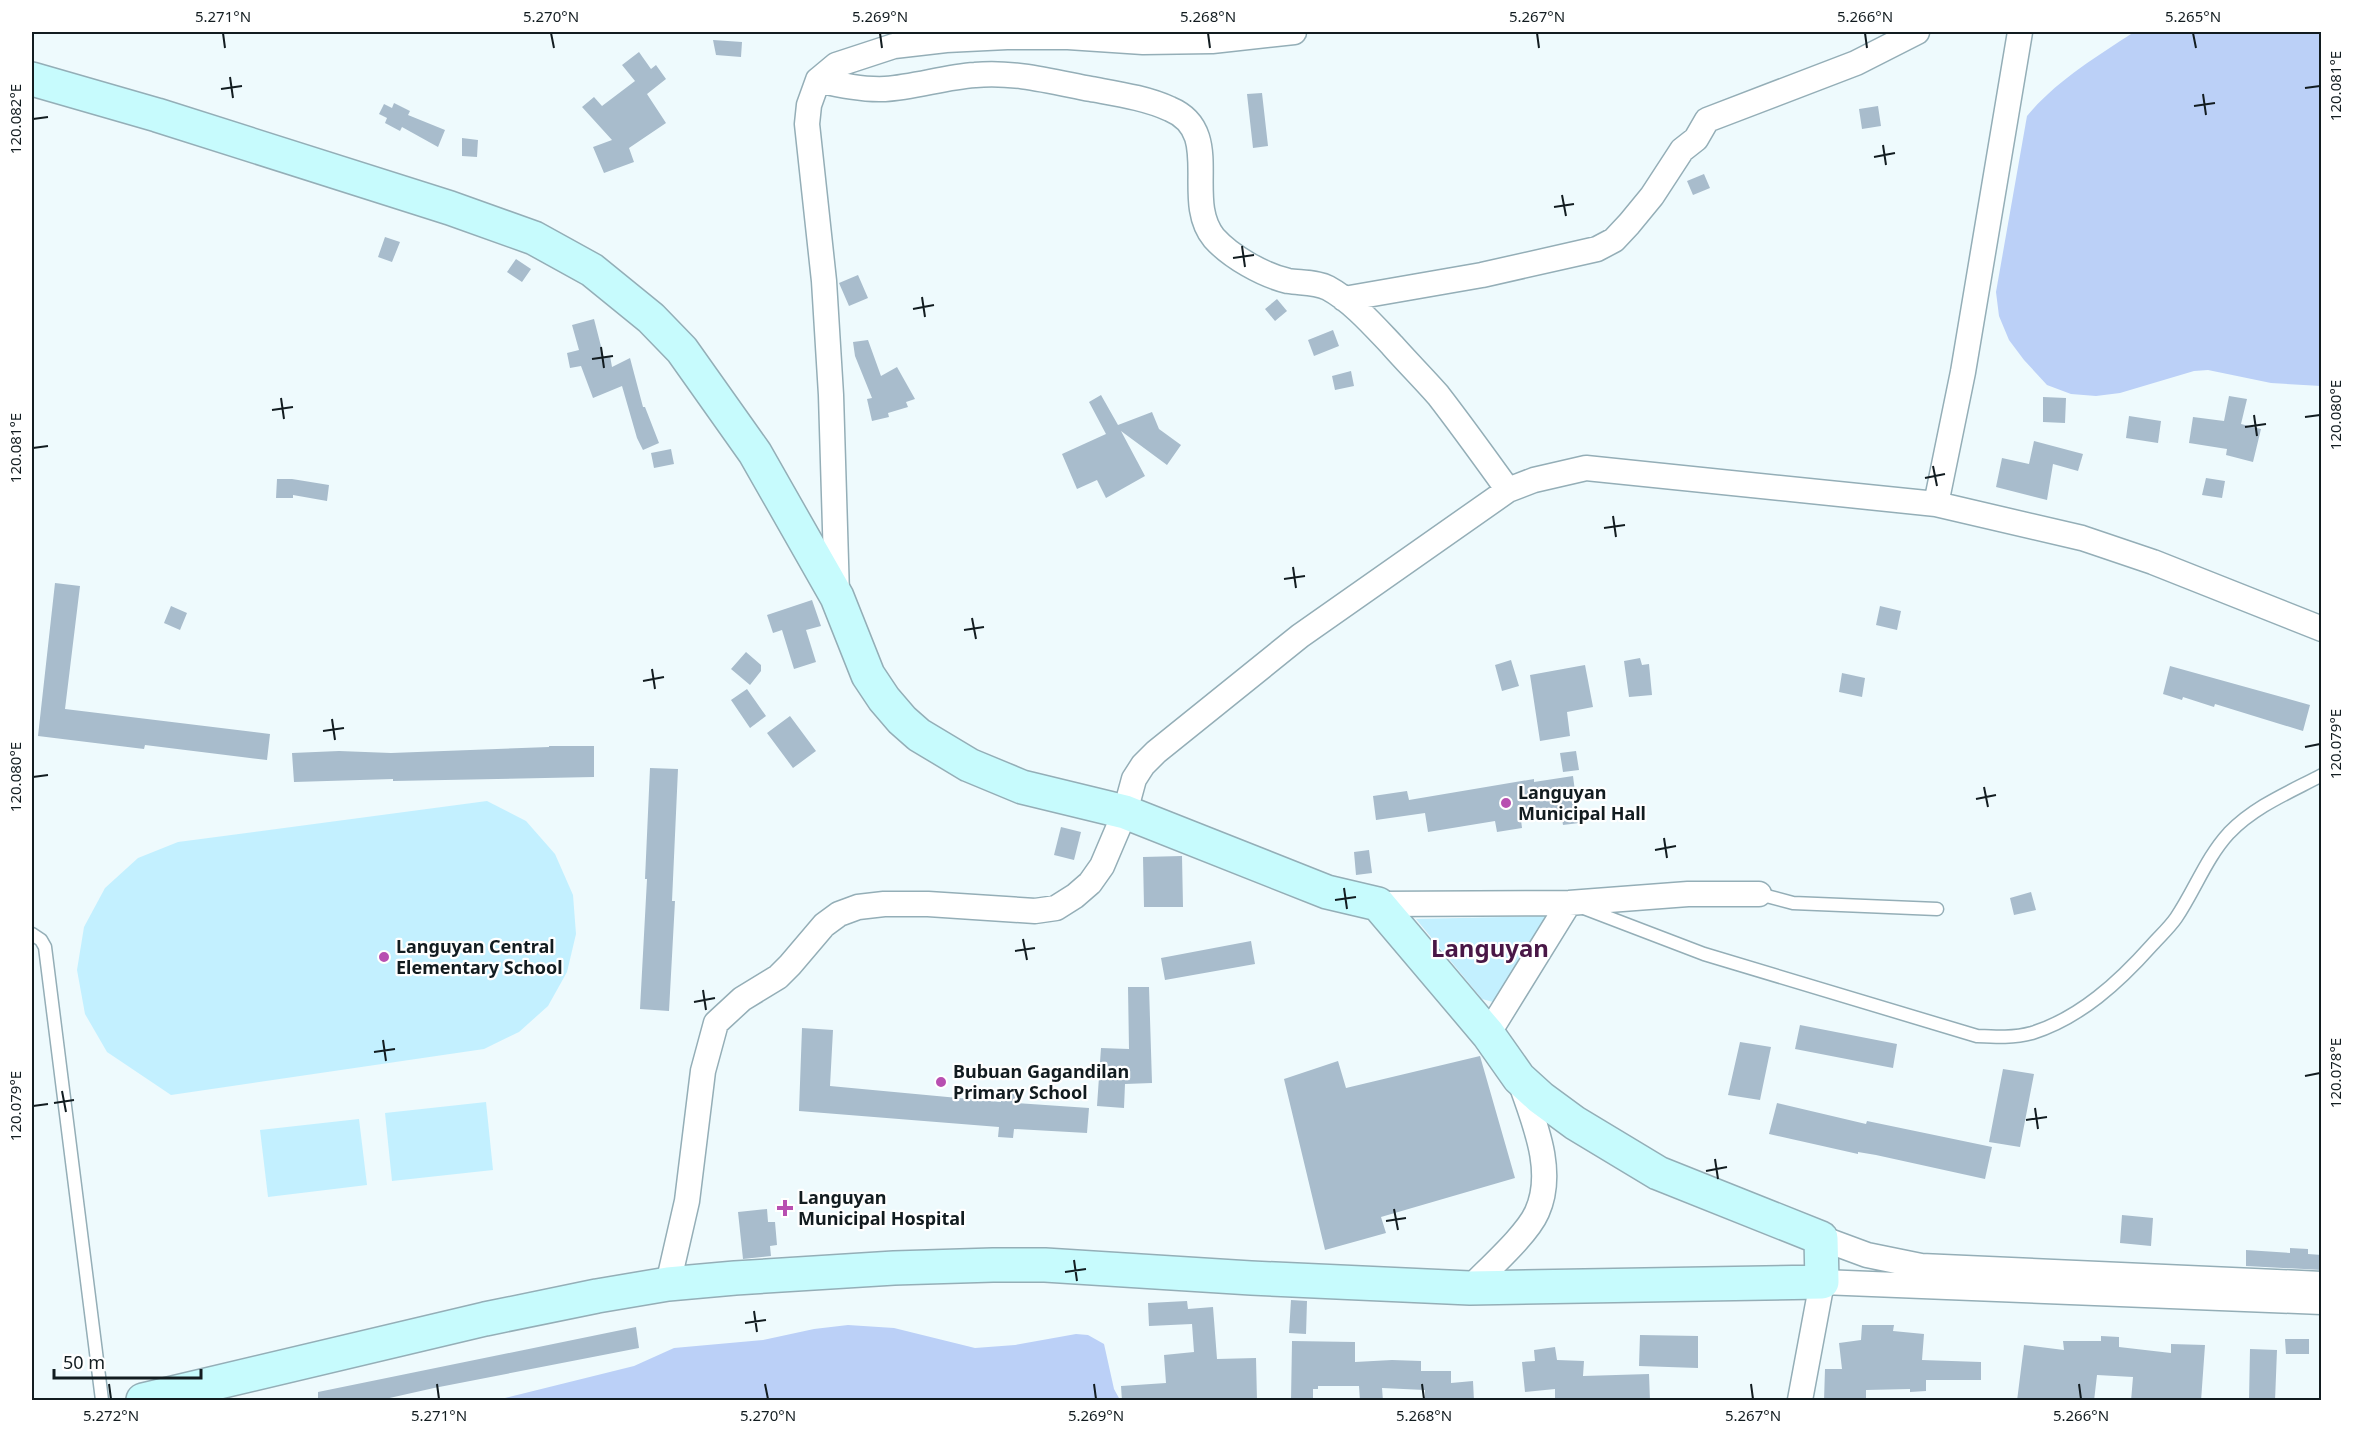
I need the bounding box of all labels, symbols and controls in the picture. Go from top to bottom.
text: 5.271°N [195,6,251,26]
text: 5.270°N [523,6,579,26]
text: 5.269°N [852,6,908,26]
text: 5.268°N [1180,6,1236,26]
text: 5.267°N [1509,6,1565,26]
text: 5.266°N [1837,6,1893,26]
text: 5.265°N [2165,6,2221,26]
text: 120.081°E [2325,51,2345,121]
text: 120.082°E [5,84,25,154]
text: 120.080°E [2325,380,2345,450]
text: 120.081°E [5,413,25,483]
text: 120.079°E [2325,709,2345,779]
text: 120.080°E [5,742,25,812]
place label: Languyan Municipal Hall [1518,780,1646,825]
marker: Languyan Municipal Hall [1499,796,1513,810]
district label: Languyan [1431,931,1549,964]
place label: Languyan Central Elementary School [396,934,563,979]
marker: Languyan Central Elementary School [377,950,391,964]
text: 120.078°E [2325,1038,2345,1108]
place label: Bubuan Gagandilan Primary School [953,1059,1129,1104]
text: 120.079°E [5,1071,25,1141]
marker: Bubuan Gagandilan Primary School [934,1075,948,1089]
place label: Languyan Municipal Hospital [798,1185,965,1230]
marker: Languyan Municipal Hospital [776,1199,794,1217]
scale bar [54,1342,201,1380]
text: 50 m [63,1350,105,1374]
text: 5.272°N [83,1405,139,1425]
text: 5.271°N [411,1405,467,1425]
text: 5.270°N [740,1405,796,1425]
text: 5.269°N [1068,1405,1124,1425]
text: 5.268°N [1396,1405,1452,1425]
text: 5.267°N [1725,1405,1781,1425]
text: 5.266°N [2053,1405,2109,1425]

